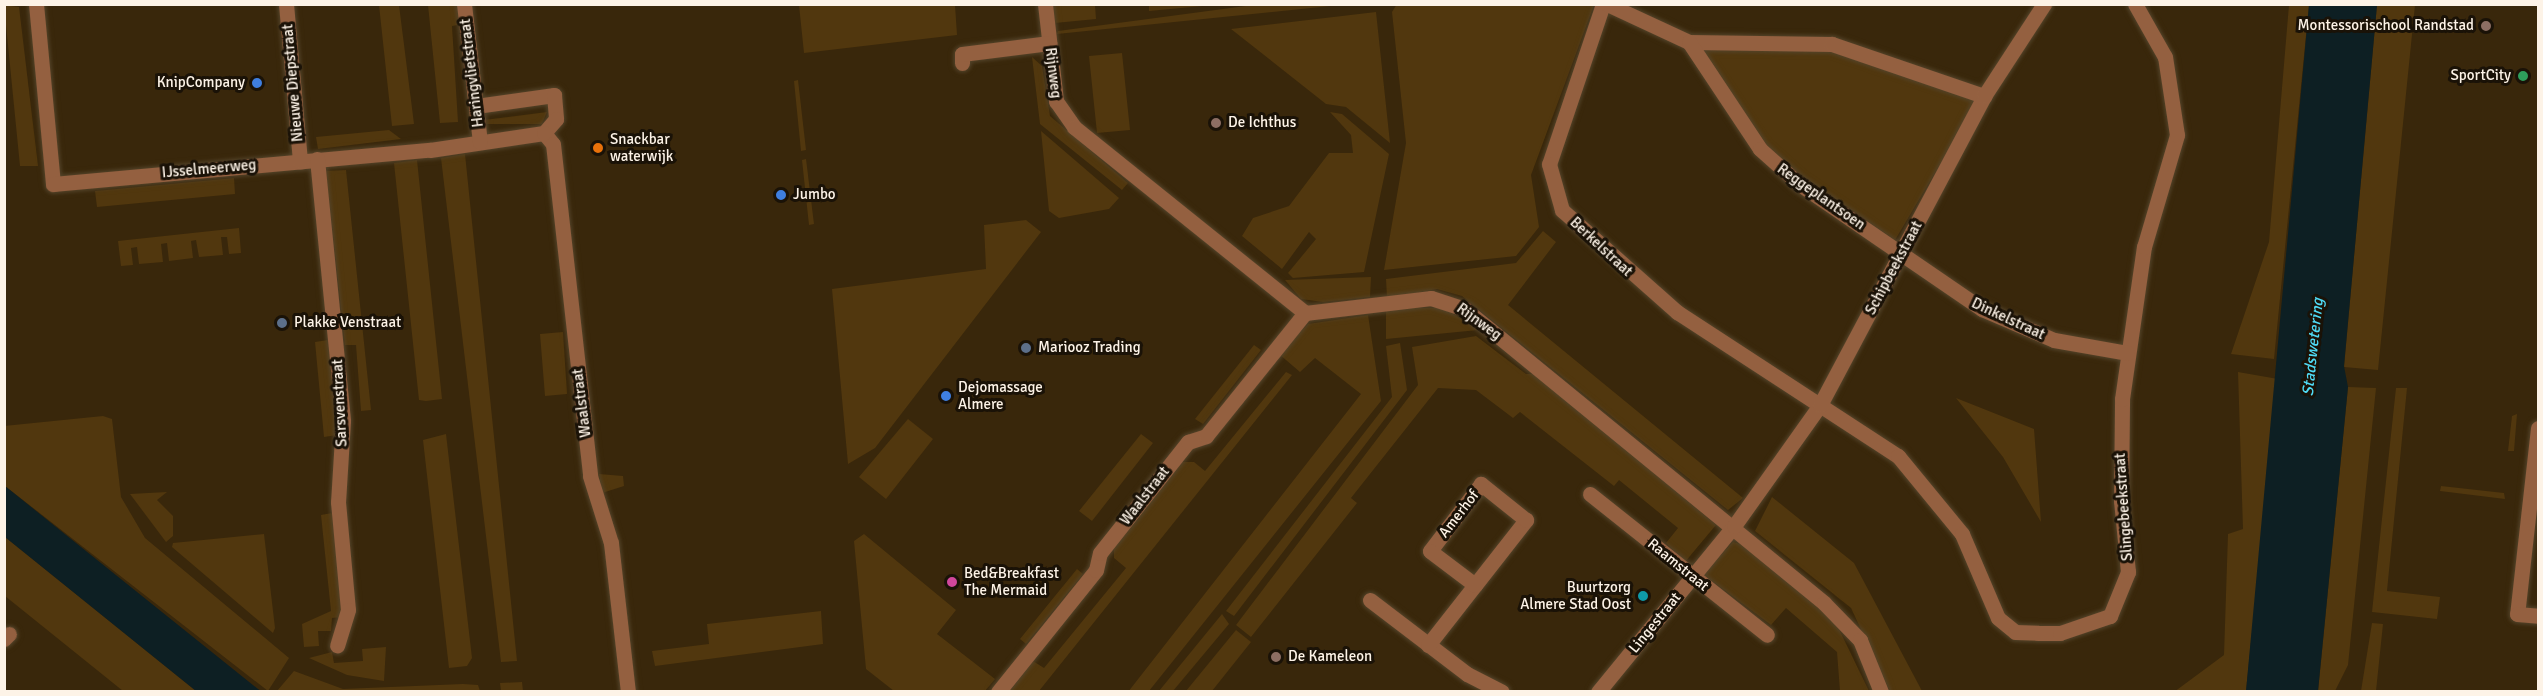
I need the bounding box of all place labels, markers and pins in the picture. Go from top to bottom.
place label: Montessorischool Randstad [2297,17,2474,35]
marker: Montessorischool Randstad [2479,19,2493,33]
place label: SportCity [2450,67,2511,85]
marker: SportCity [2516,69,2530,83]
place label: KnipCompany [157,74,245,92]
marker: KnipCompany [250,76,264,90]
place label: De Ichthus [1228,114,1296,132]
marker: De Ichthus [1209,116,1223,130]
place label: Snackbar waterwijk [610,130,673,165]
marker: Snackbar waterwijk [591,141,605,155]
place label: Jumbo [793,186,836,204]
marker: Jumbo [774,188,788,202]
place label: Plakke Venstraat [294,314,401,332]
marker: Plakke Venstraat [275,316,289,330]
place label: Mariooz Trading [1038,339,1141,357]
marker: Mariooz Trading [1019,341,1033,355]
place label: Dejomassage Almere [958,378,1043,413]
marker: Dejomassage Almere [939,389,953,403]
place label: Bed&Breakfast The Mermaid [964,564,1059,599]
marker: Bed&Breakfast The Mermaid [945,575,959,589]
place label: Buurtzorg Almere Stad Oost [1520,578,1631,613]
marker: Buurtzorg Almere Stad Oost [1636,589,1650,603]
place label: De Kameleon [1288,648,1372,666]
marker: De Kameleon [1269,650,1283,664]

